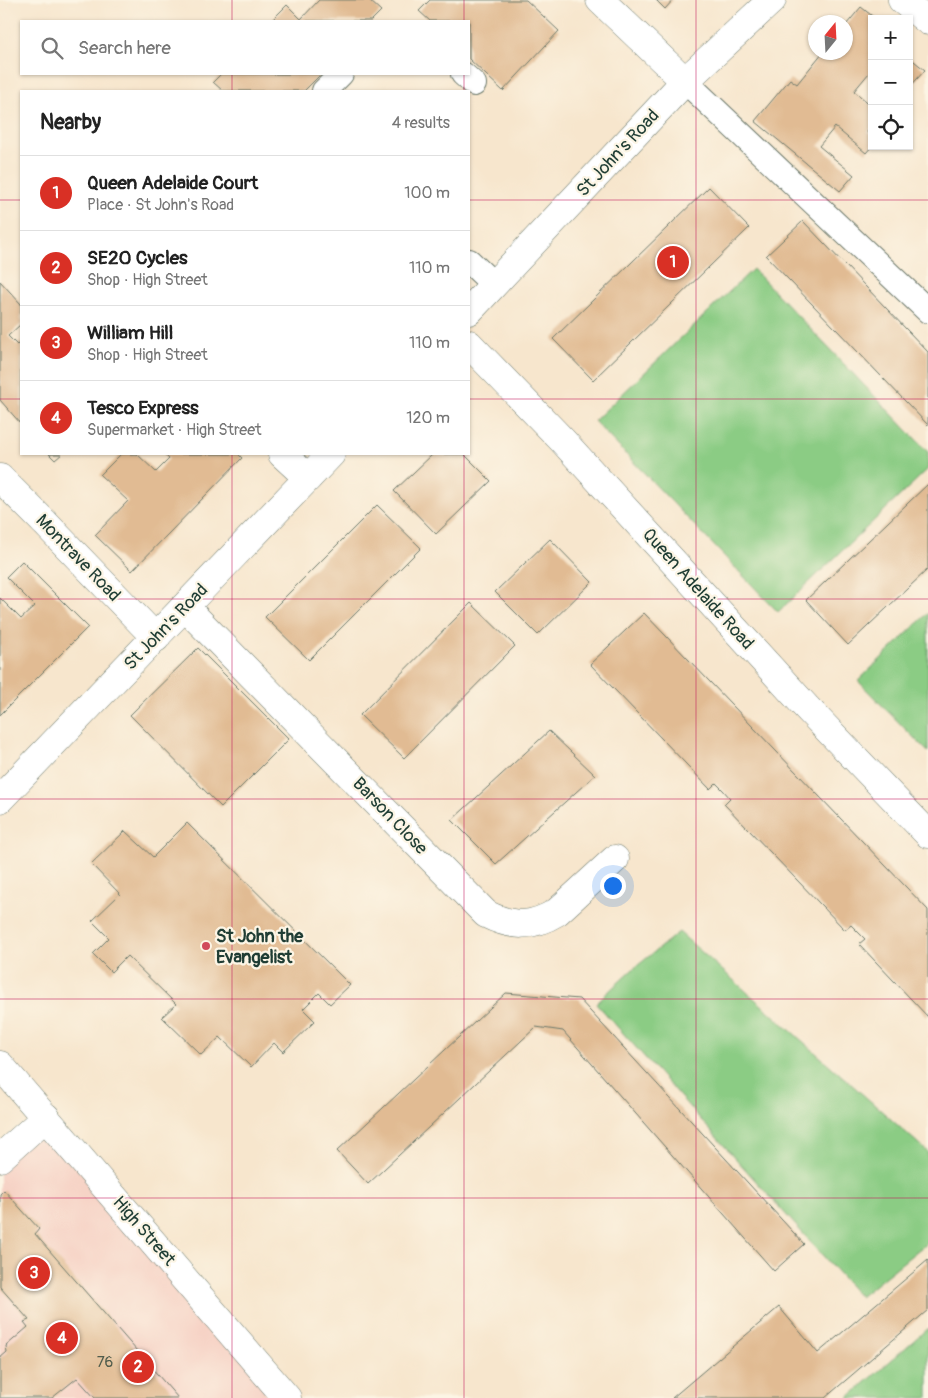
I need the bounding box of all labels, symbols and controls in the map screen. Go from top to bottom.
north arrow [808,15,853,60]
map controls [868,15,913,150]
button: + [868,15,913,60]
search box [20,20,470,75]
icon: search [38,34,66,62]
text: Search here [78,36,171,60]
button: − [868,60,913,105]
street label: St John's Road [572,104,664,202]
button: locate [868,105,913,150]
text: Nearby [40,109,101,136]
text: 4 results [392,113,450,133]
text: Queen Adelaide Court [87,171,258,195]
text: 1 [53,183,59,203]
text: 100 m [404,183,450,203]
text: Place · St John's Road [87,195,234,215]
pin: 1 [657,243,689,281]
text: SE20 Cycles [87,246,188,270]
text: 2 [52,258,60,278]
text: 110 m [409,258,450,278]
text: Shop · High Street [87,270,208,290]
text: William Hill [87,321,173,345]
text: 3 [52,333,60,353]
text: 110 m [409,333,450,353]
text: Shop · High Street [87,345,208,365]
text: Tesco Express [87,396,198,420]
text: 4 [51,408,61,428]
text: 120 m [406,408,450,428]
text: Supermarket · High Street [87,420,262,440]
street label: Montrave Road [31,509,125,607]
street label: Queen Adelaide Road [637,523,759,655]
street label: St John's Road [119,579,213,675]
street label: Barson Close [347,773,433,860]
your location [600,873,626,899]
place label: St John the Evangelist [216,925,304,969]
marker: St John the Evangelist [200,940,212,952]
street label: High Street [107,1191,181,1271]
pin: 3 [18,1254,50,1292]
pin: 4 [46,1319,78,1357]
pin: 2 [122,1348,154,1386]
house number: 76 [97,1353,113,1372]

